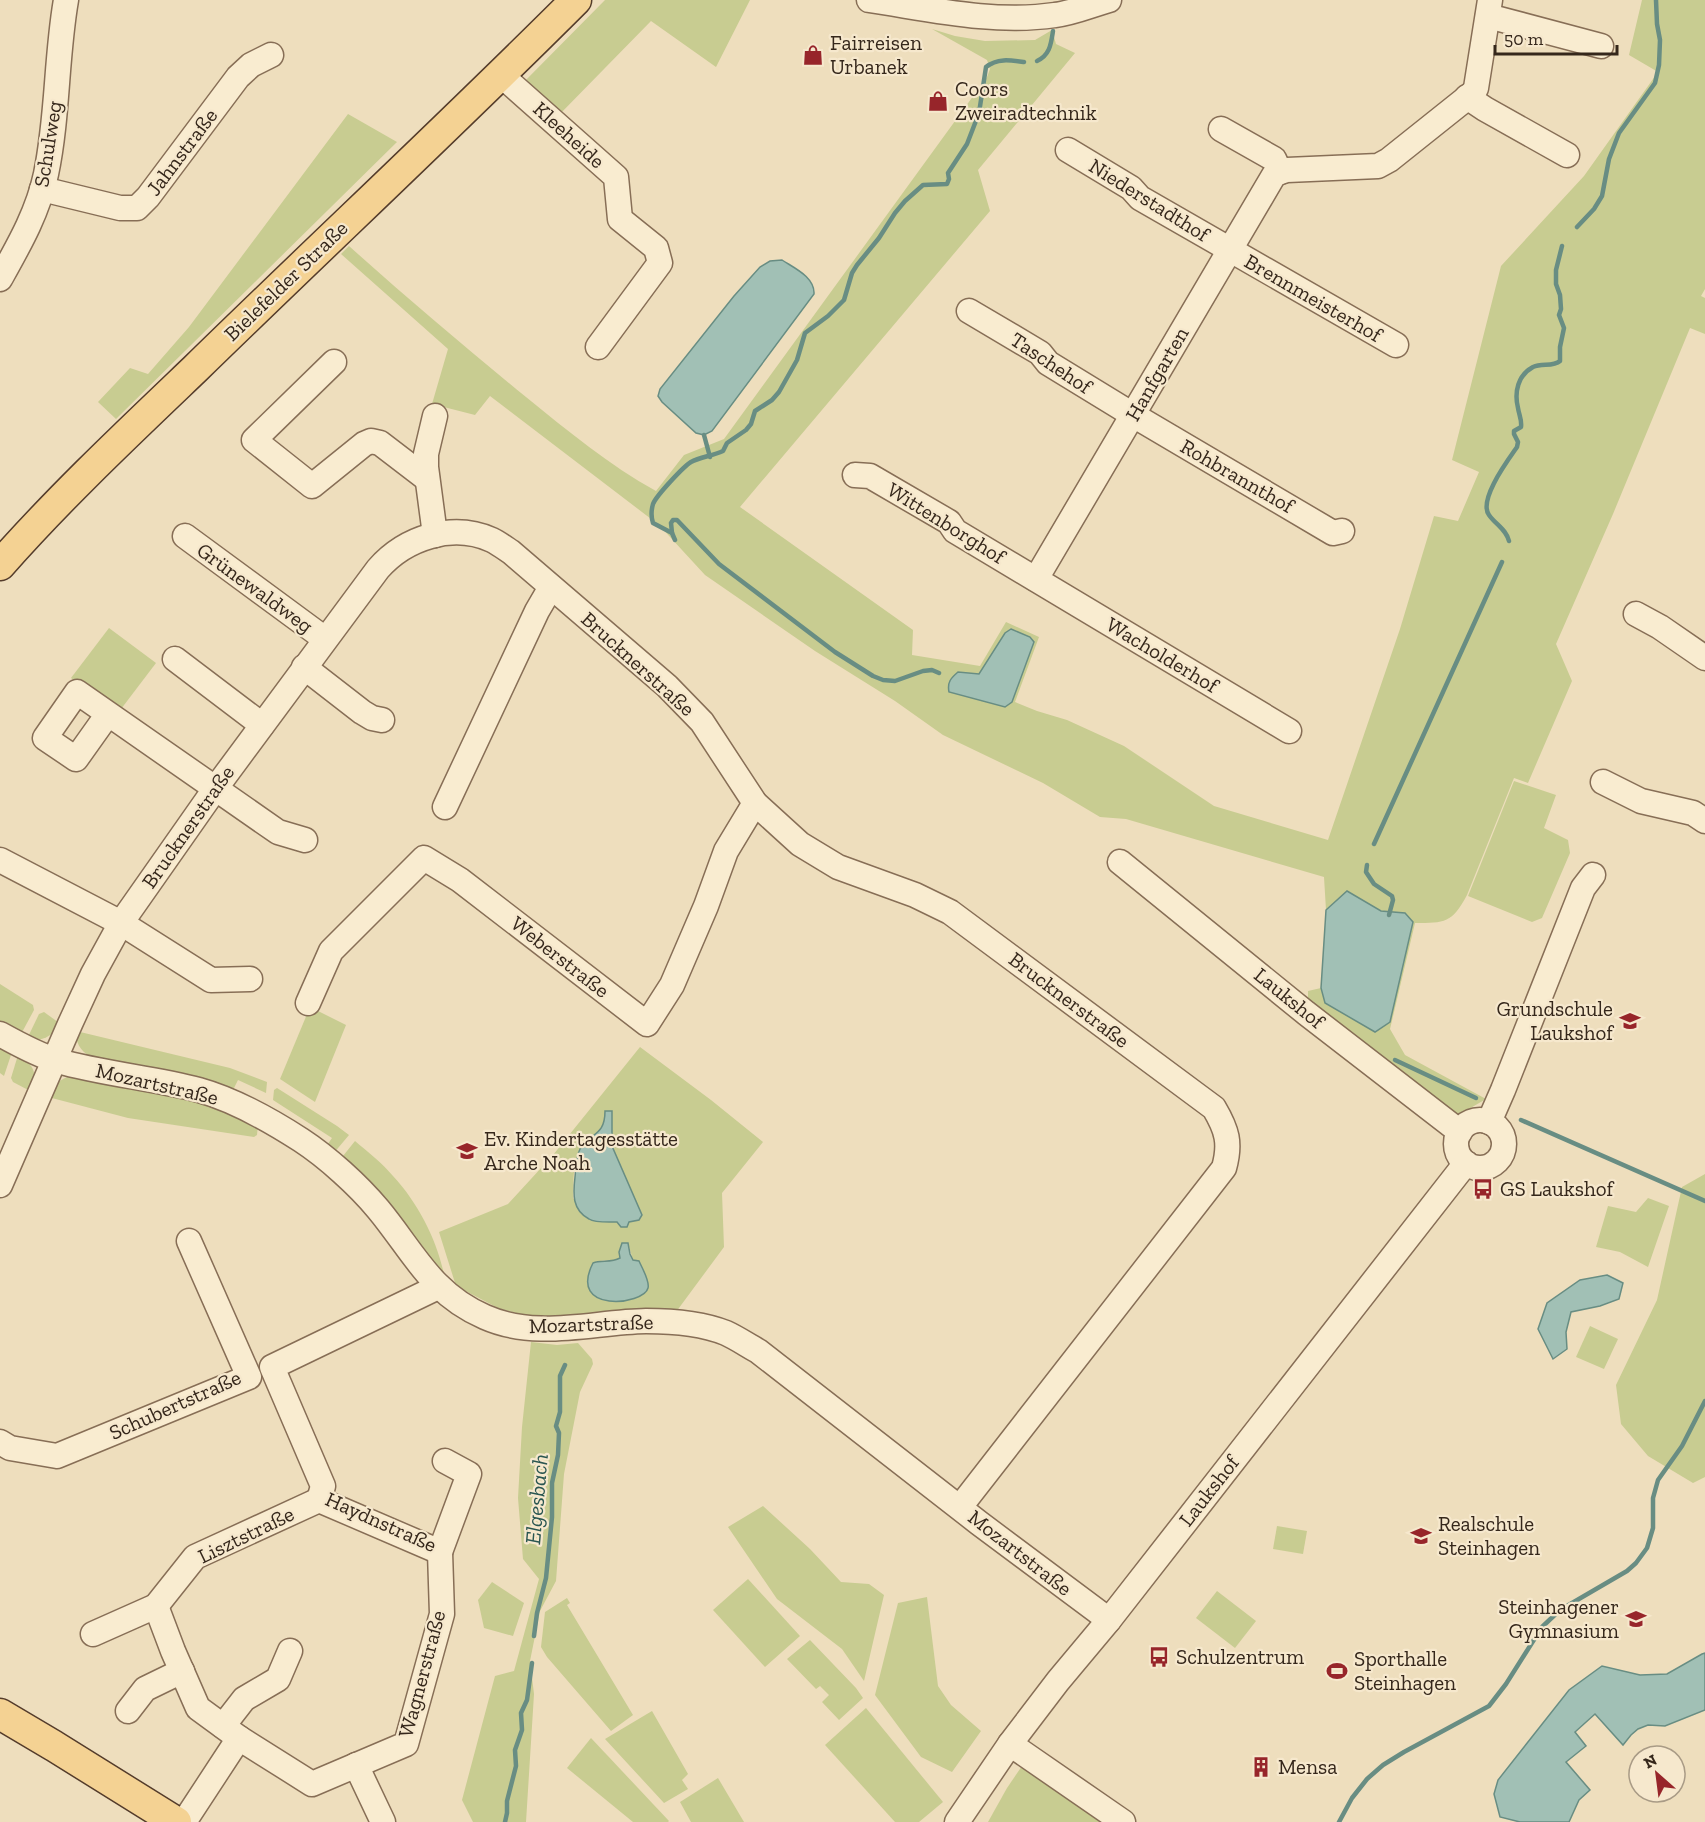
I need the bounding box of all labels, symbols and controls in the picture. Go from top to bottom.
scale bar [1495,18,1616,56]
text: 50 m [1504,28,1544,50]
place label: Fairreisen Urbanek [830,30,922,79]
shop icon: Fairreisen Urbanek [801,43,825,67]
place label: Coors Zweiradtechnik [955,76,1097,125]
shop icon: Coors Zweiradtechnik [926,89,950,113]
street label: Kleeheide [528,96,610,173]
street label: Schulweg [28,99,67,189]
street label: Jahnstraße [141,103,222,200]
street label: Niederstadthof [1085,153,1215,247]
street label: Bielefelder Straße [219,215,353,346]
street label: Brennmeisterhof [1240,248,1387,348]
street label: Hanfgarten [1120,322,1194,425]
street label: Taschehof [1006,326,1098,399]
street label: Rohbrannthof [1176,433,1299,519]
street label: Wittenborghof [883,476,1011,569]
street label: Grünewaldweg [192,537,319,638]
street label: Brucknerstraße [576,606,700,721]
street label: Wacholderhof [1102,611,1224,698]
street label: Brucknerstraße [136,760,239,893]
street label: Weberstraße [506,910,615,1003]
street label: Brucknerstraße [1004,946,1134,1053]
street label: Laukshof [1249,962,1330,1034]
place label: Grundschule Laukshof [1496,996,1614,1045]
school or university icon: Grundschule Laukshof [1618,1009,1642,1033]
street label: Mozartstraße [93,1057,221,1110]
place label: Ev. Kindertagesstätte Arche Noah [484,1126,678,1175]
school or university icon: Ev. Kindertagesstätte Arche Noah [455,1139,479,1163]
place label: GS Laukshof [1500,1176,1614,1201]
bus stop icon: GS Laukshof [1471,1177,1495,1201]
street label: Mozartstraße [528,1309,654,1338]
street label: Schubertstraße [105,1364,245,1445]
street label: Laukshof [1173,1449,1245,1531]
water label: Elgesbach [519,1453,554,1546]
street label: Haydnstraße [322,1486,441,1557]
street label: Lisztstraße [194,1501,298,1568]
street label: Mozartstraße [963,1504,1077,1601]
place label: Realschule Steinhagen [1438,1511,1540,1560]
school or university icon: Realschule Steinhagen [1409,1524,1433,1548]
place label: Steinhagener Gymnasium [1498,1594,1619,1643]
street label: Wagnerstraße [393,1607,451,1740]
school or university icon: Steinhagener Gymnasium [1624,1607,1648,1631]
place label: Schulzentrum [1176,1644,1304,1669]
bus stop icon: Schulzentrum [1147,1645,1171,1669]
place label: Sporthalle Steinhagen [1354,1646,1456,1695]
sports icon: Sporthalle Steinhagen [1325,1659,1349,1683]
north arrow [1627,1744,1687,1804]
text: N [1640,1750,1660,1772]
place label: Mensa [1278,1754,1337,1779]
building icon: Mensa [1249,1755,1273,1779]

